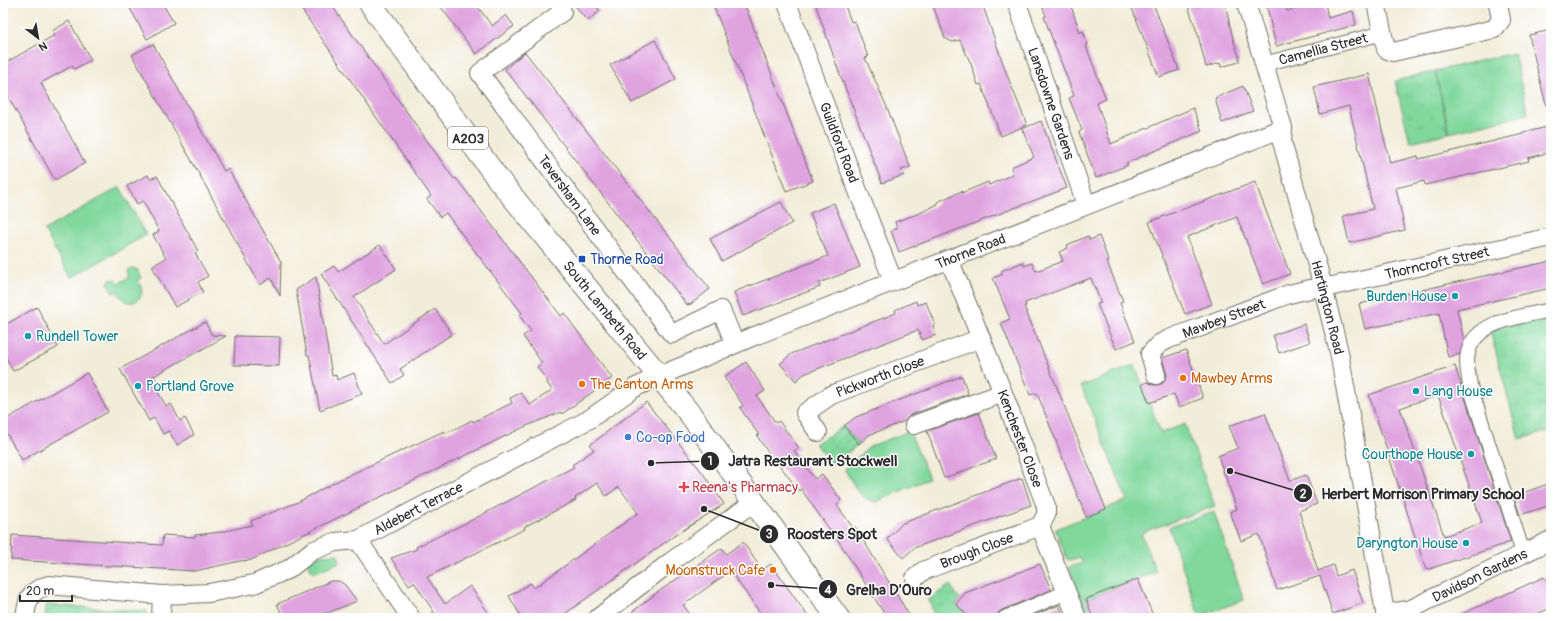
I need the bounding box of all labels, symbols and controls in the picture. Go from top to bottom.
north arrow [18,18,58,58]
street label: Camellia Street [1277,29,1370,69]
text: N [36,39,49,54]
street label: Lansdowne Gardens [1024,45,1078,162]
street label: Guildford Road [816,100,862,186]
road number: A203 [448,127,488,149]
street label: Teversham Lane [534,152,605,239]
street label: Thorne Road [933,230,1008,273]
street label: Thorncroft Street [1383,243,1491,283]
place label: Thorne Road [590,251,664,268]
marker: Thorne Road [577,254,587,264]
street label: South Lambeth Road [559,257,650,364]
street label: Hartington Road [1307,258,1347,356]
place label: Burden House [1366,288,1447,305]
marker: Burden House [1450,291,1460,301]
street label: Mawbey Street [1180,296,1268,342]
place label: Rundell Tower [36,328,119,345]
marker: Rundell Tower [23,331,33,341]
street label: Pickworth Close [834,352,927,401]
place label: Mawbey Arms [1191,370,1273,387]
marker: Mawbey Arms [1178,373,1188,383]
place label: The Canton Arms [590,376,694,393]
place label: Portland Grove [146,378,234,395]
marker: The Canton Arms [577,379,587,389]
marker: Portland Grove [133,381,143,391]
place label: Lang House [1424,383,1493,400]
marker: Lang House [1411,386,1421,396]
street label: Kenchester Close [993,387,1046,490]
place label: Co-op Food [636,429,705,446]
marker: Co-op Food [623,432,633,442]
place label: Courthope House [1362,446,1463,463]
callout: Jatra Restaurant Stockwell [700,448,905,475]
marker: Courthope House [1466,449,1476,459]
text: Jatra Restaurant Stockwell [728,452,898,471]
text: 1 [708,454,712,469]
street label: Aldebert Terrace [371,479,466,539]
place label: Reena's Pharmacy [692,479,798,496]
callout: Herbert Morrison Primary School [1293,480,1533,507]
marker: Reena's Pharmacy [679,482,689,492]
text: Herbert Morrison Primary School [1321,485,1525,504]
text: 2 [1300,487,1307,502]
callout: Roosters Spot [759,520,885,547]
text: Roosters Spot [787,525,878,544]
text: 3 [766,527,773,542]
street label: Brough Close [938,529,1016,573]
place label: Daryngton House [1356,535,1458,552]
marker: Daryngton House [1461,538,1471,548]
street label: Davidson Gardens [1430,545,1531,606]
place label: Moonstruck Cafe [666,562,765,579]
marker: Moonstruck Cafe [768,565,778,575]
callout: Grelha D'Ouro [818,576,940,603]
scale bar [20,577,72,603]
text: Grelha D'Ouro [846,581,932,600]
text: 4 [824,583,832,598]
text: 20 m [26,584,55,599]

